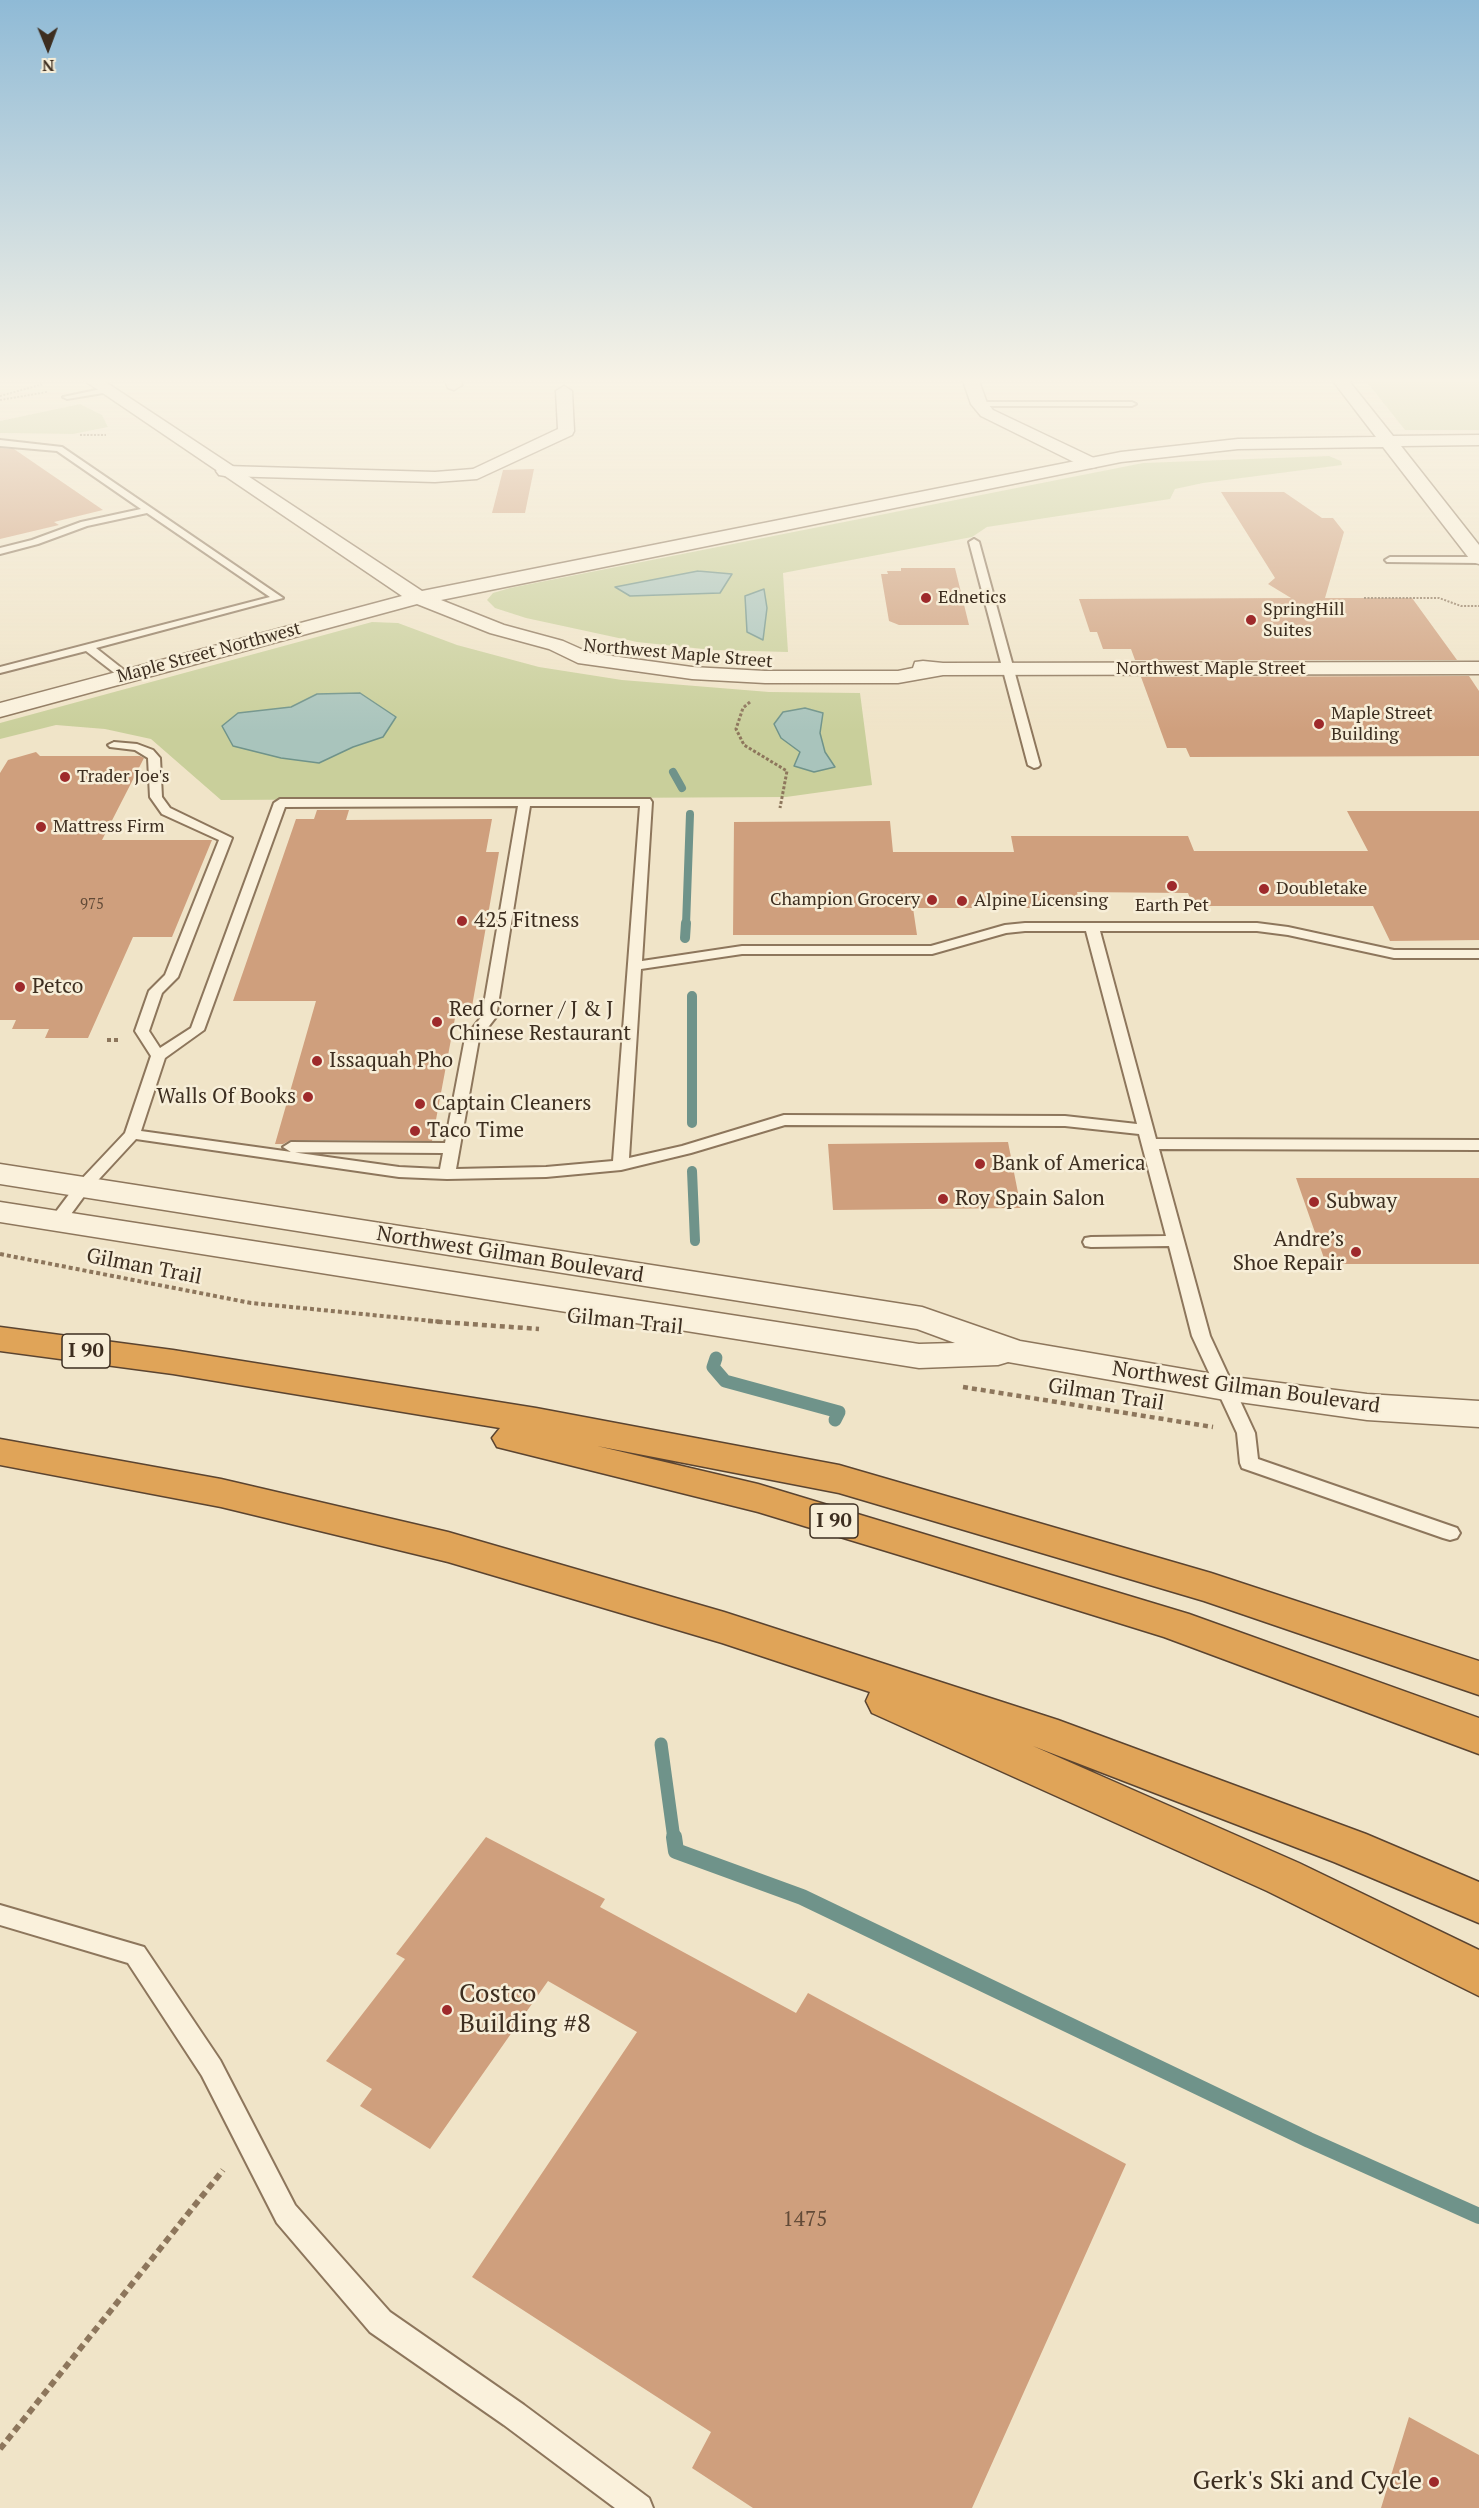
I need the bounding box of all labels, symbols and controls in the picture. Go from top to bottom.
north arrow [18,18,78,78]
text: N [42,55,55,77]
place label: Ednetics [938,587,1006,609]
marker: Ednetics [919,591,933,605]
place label: SpringHill Suites [1263,599,1345,642]
marker: SpringHill Suites [1244,613,1258,627]
street label: Maple Street Northwest [115,618,303,688]
street label: Northwest Maple Street [583,635,773,673]
street label: Northwest Maple Street [1116,658,1306,680]
place label: Maple Street Building [1331,703,1433,746]
marker: Maple Street Building [1312,717,1326,731]
place label: Trader Joe's [77,766,170,788]
marker: Trader Joe's [58,770,72,784]
place label: Mattress Firm [53,816,165,838]
marker: Mattress Firm [34,820,48,834]
place label: Doubletake [1276,878,1367,900]
marker: Earth Pet [1165,879,1179,893]
marker: Doubletake [1257,882,1271,896]
place label: Champion Grocery [770,889,920,911]
place label: Alpine Licensing [974,890,1108,912]
marker: Champion Grocery [925,893,939,907]
marker: Alpine Licensing [955,894,969,908]
place label: Earth Pet [1135,895,1209,917]
house number: 975 [80,896,104,914]
place label: 425 Fitness [474,908,579,934]
marker: 425 Fitness [455,914,469,928]
place label: Petco [32,974,83,1000]
marker: Petco [13,980,27,994]
place label: Red Corner / J & J Chinese Restaurant [449,997,631,1047]
marker: Red Corner / J & J Chinese Restaurant [430,1015,444,1029]
place label: Issaquah Pho [329,1048,453,1074]
marker: Issaquah Pho [310,1054,324,1068]
place label: Walls Of Books [156,1084,296,1110]
marker: Walls Of Books [301,1090,315,1104]
place label: Captain Cleaners [432,1091,591,1117]
marker: Captain Cleaners [413,1097,427,1111]
place label: Taco Time [427,1118,524,1144]
marker: Taco Time [408,1124,422,1138]
place label: Bank of America [992,1151,1146,1177]
marker: Bank of America [973,1157,987,1171]
place label: Roy Spain Salon [955,1186,1105,1212]
place label: Subway [1326,1189,1397,1215]
marker: Roy Spain Salon [936,1192,950,1206]
marker: Subway [1307,1195,1321,1209]
street label: Northwest Gilman Boulevard [375,1221,645,1289]
place label: Andre’s Shoe Repair [1233,1227,1344,1277]
street label: Gilman Trail [84,1243,204,1291]
marker: Andre’s Shoe Repair [1349,1245,1363,1259]
street label: Gilman Trail [565,1303,685,1341]
road number: I 90 [62,1334,110,1368]
street label: Northwest Gilman Boulevard [1110,1357,1382,1419]
street label: Gilman Trail [1046,1373,1166,1417]
road number: I 90 [810,1504,858,1538]
place label: Costco Building #8 [459,1979,591,2040]
marker: Costco Building #8 [440,2003,454,2017]
house number: 1475 [783,2207,827,2233]
place label: Gerk's Ski and Cycle [1193,2466,1422,2498]
marker: Gerk's Ski and Cycle [1427,2475,1441,2489]

